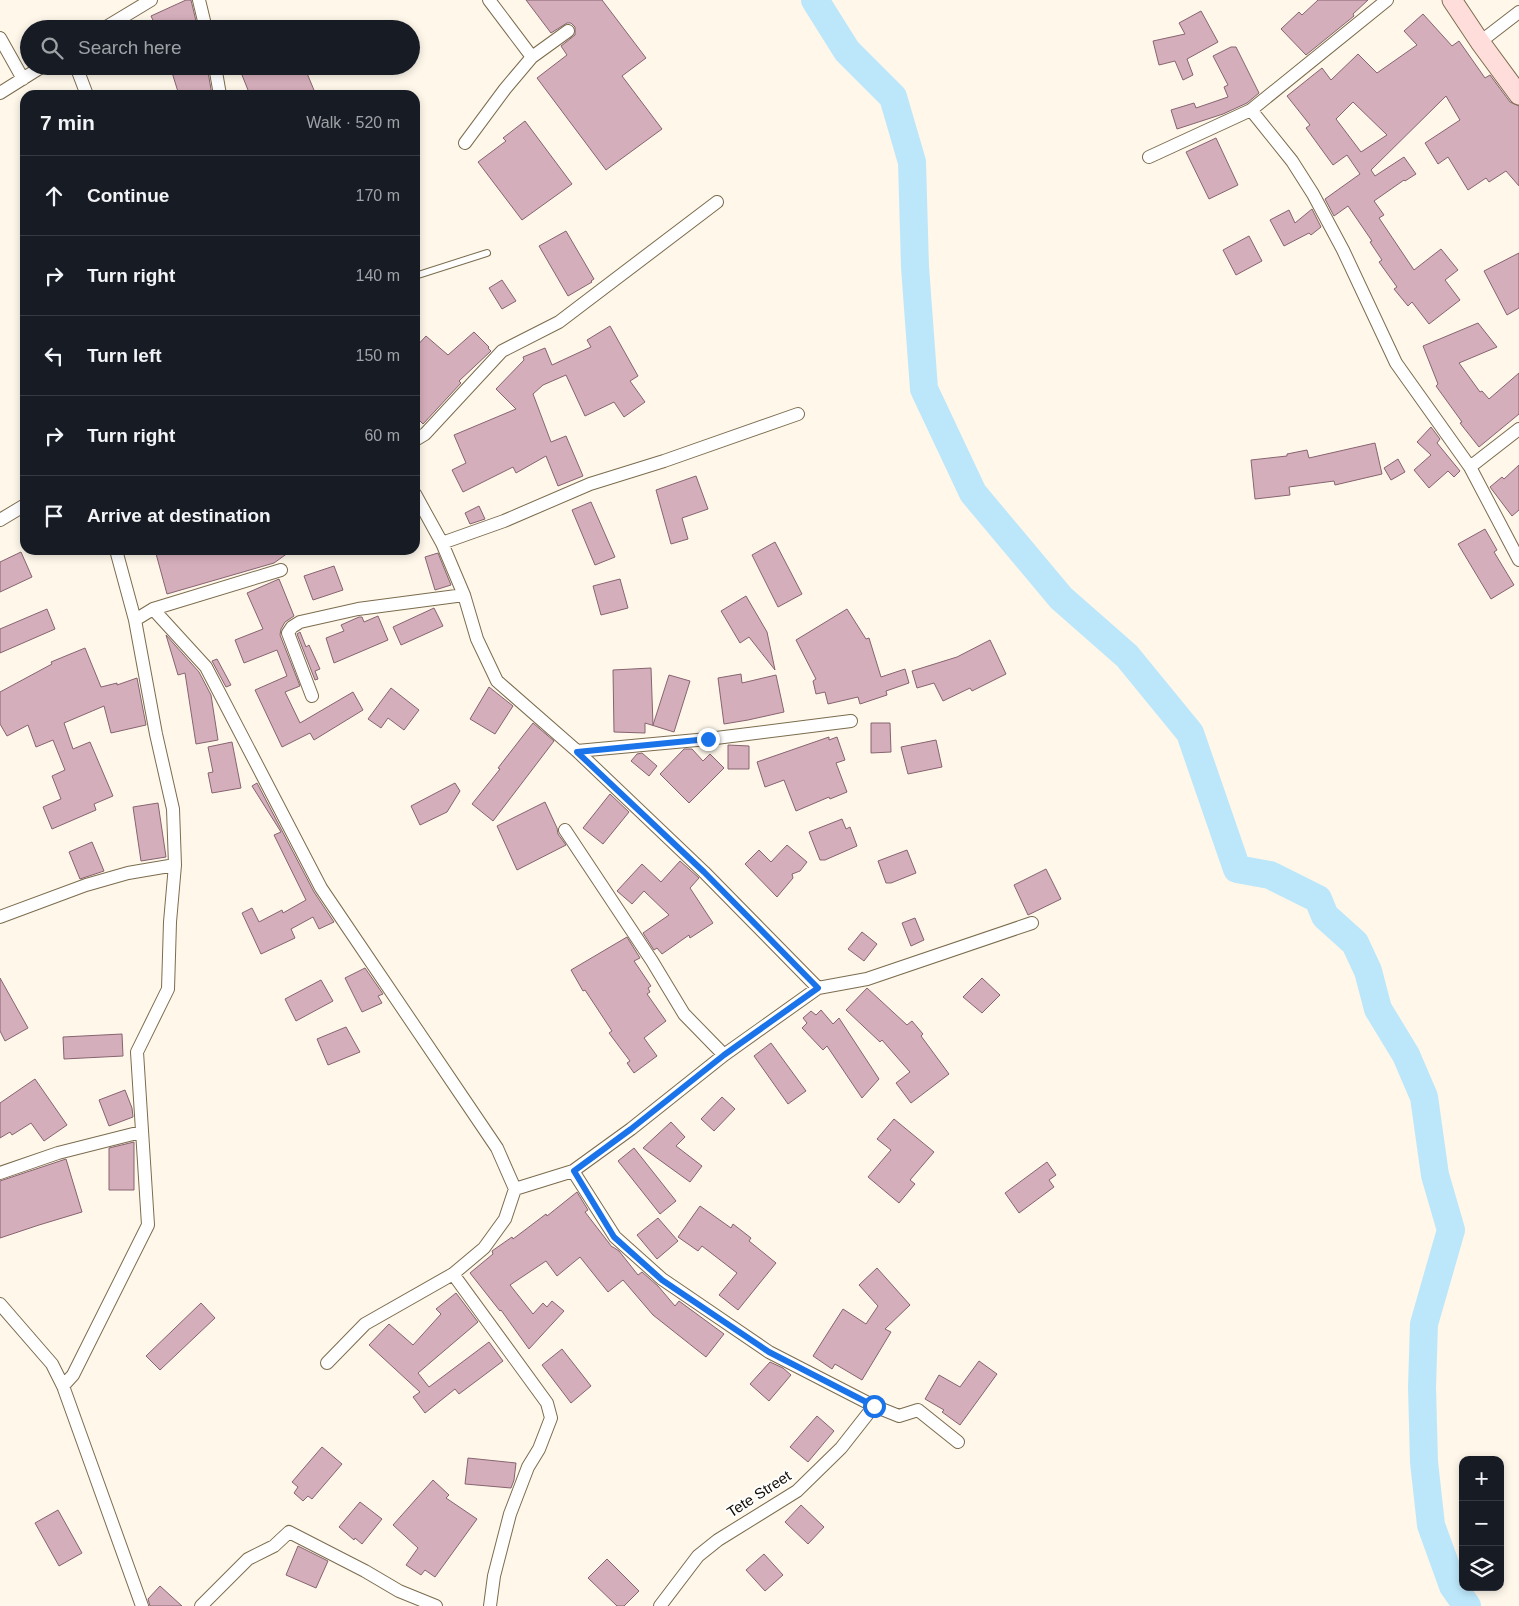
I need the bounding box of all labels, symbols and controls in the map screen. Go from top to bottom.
search box [20,20,420,75]
icon: search [38,34,66,62]
text: Search here [78,37,182,58]
text: 7 min [40,111,95,134]
text: Walk · 520 m [306,114,400,131]
icon: ahead [40,182,68,210]
text: Continue [87,185,169,206]
text: 170 m [356,187,400,204]
icon: right [40,262,68,290]
text: Turn right [87,265,175,286]
text: 140 m [356,267,400,284]
icon: left [40,342,68,370]
text: Turn left [87,345,162,366]
text: 150 m [356,347,400,364]
icon: right [40,422,68,450]
text: Turn right [87,425,175,446]
text: 60 m [364,427,400,444]
icon: arrive [40,502,68,530]
text: Arrive at destination [87,505,271,526]
route end [697,728,720,751]
route start [863,1395,886,1418]
map controls [1459,1456,1504,1591]
button: + [1459,1456,1504,1501]
street label: Tete Street [724,1466,794,1520]
button: − [1459,1501,1504,1546]
button: layers [1459,1546,1504,1591]

